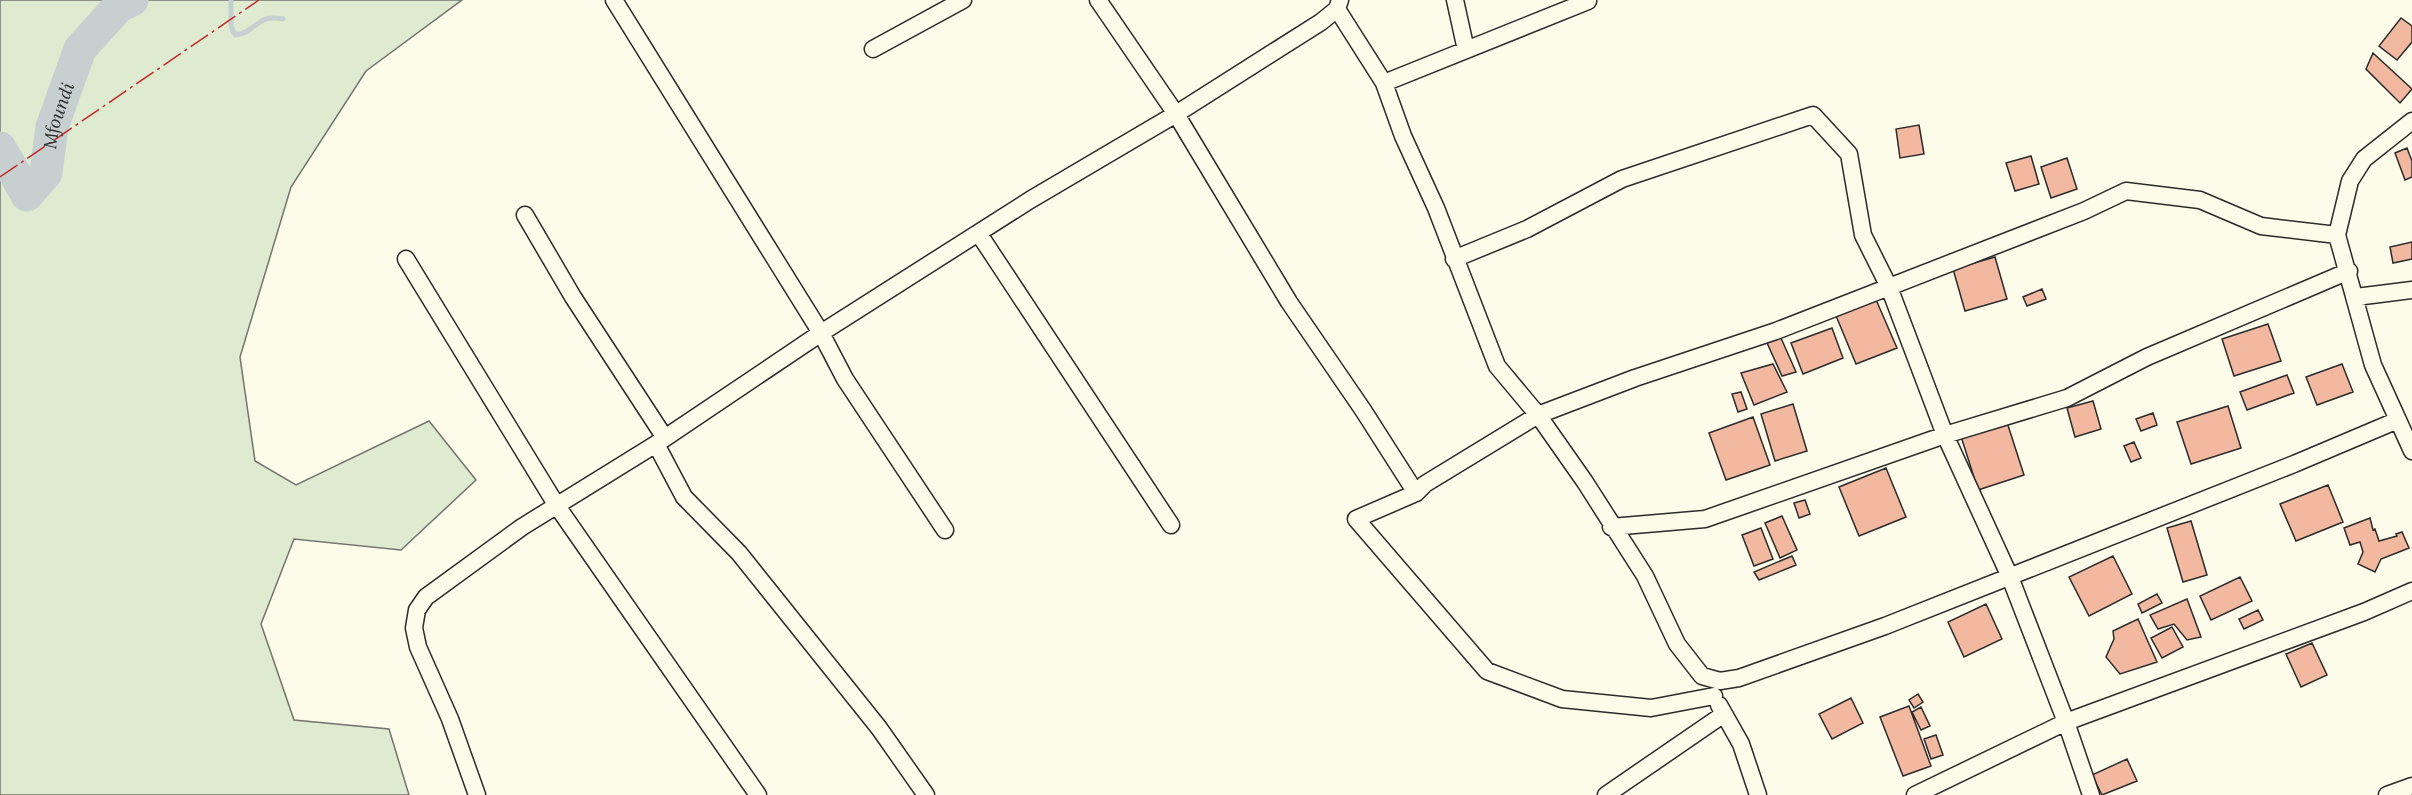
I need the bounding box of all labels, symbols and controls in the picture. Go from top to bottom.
water label: Mfoundi [38,79,79,150]

